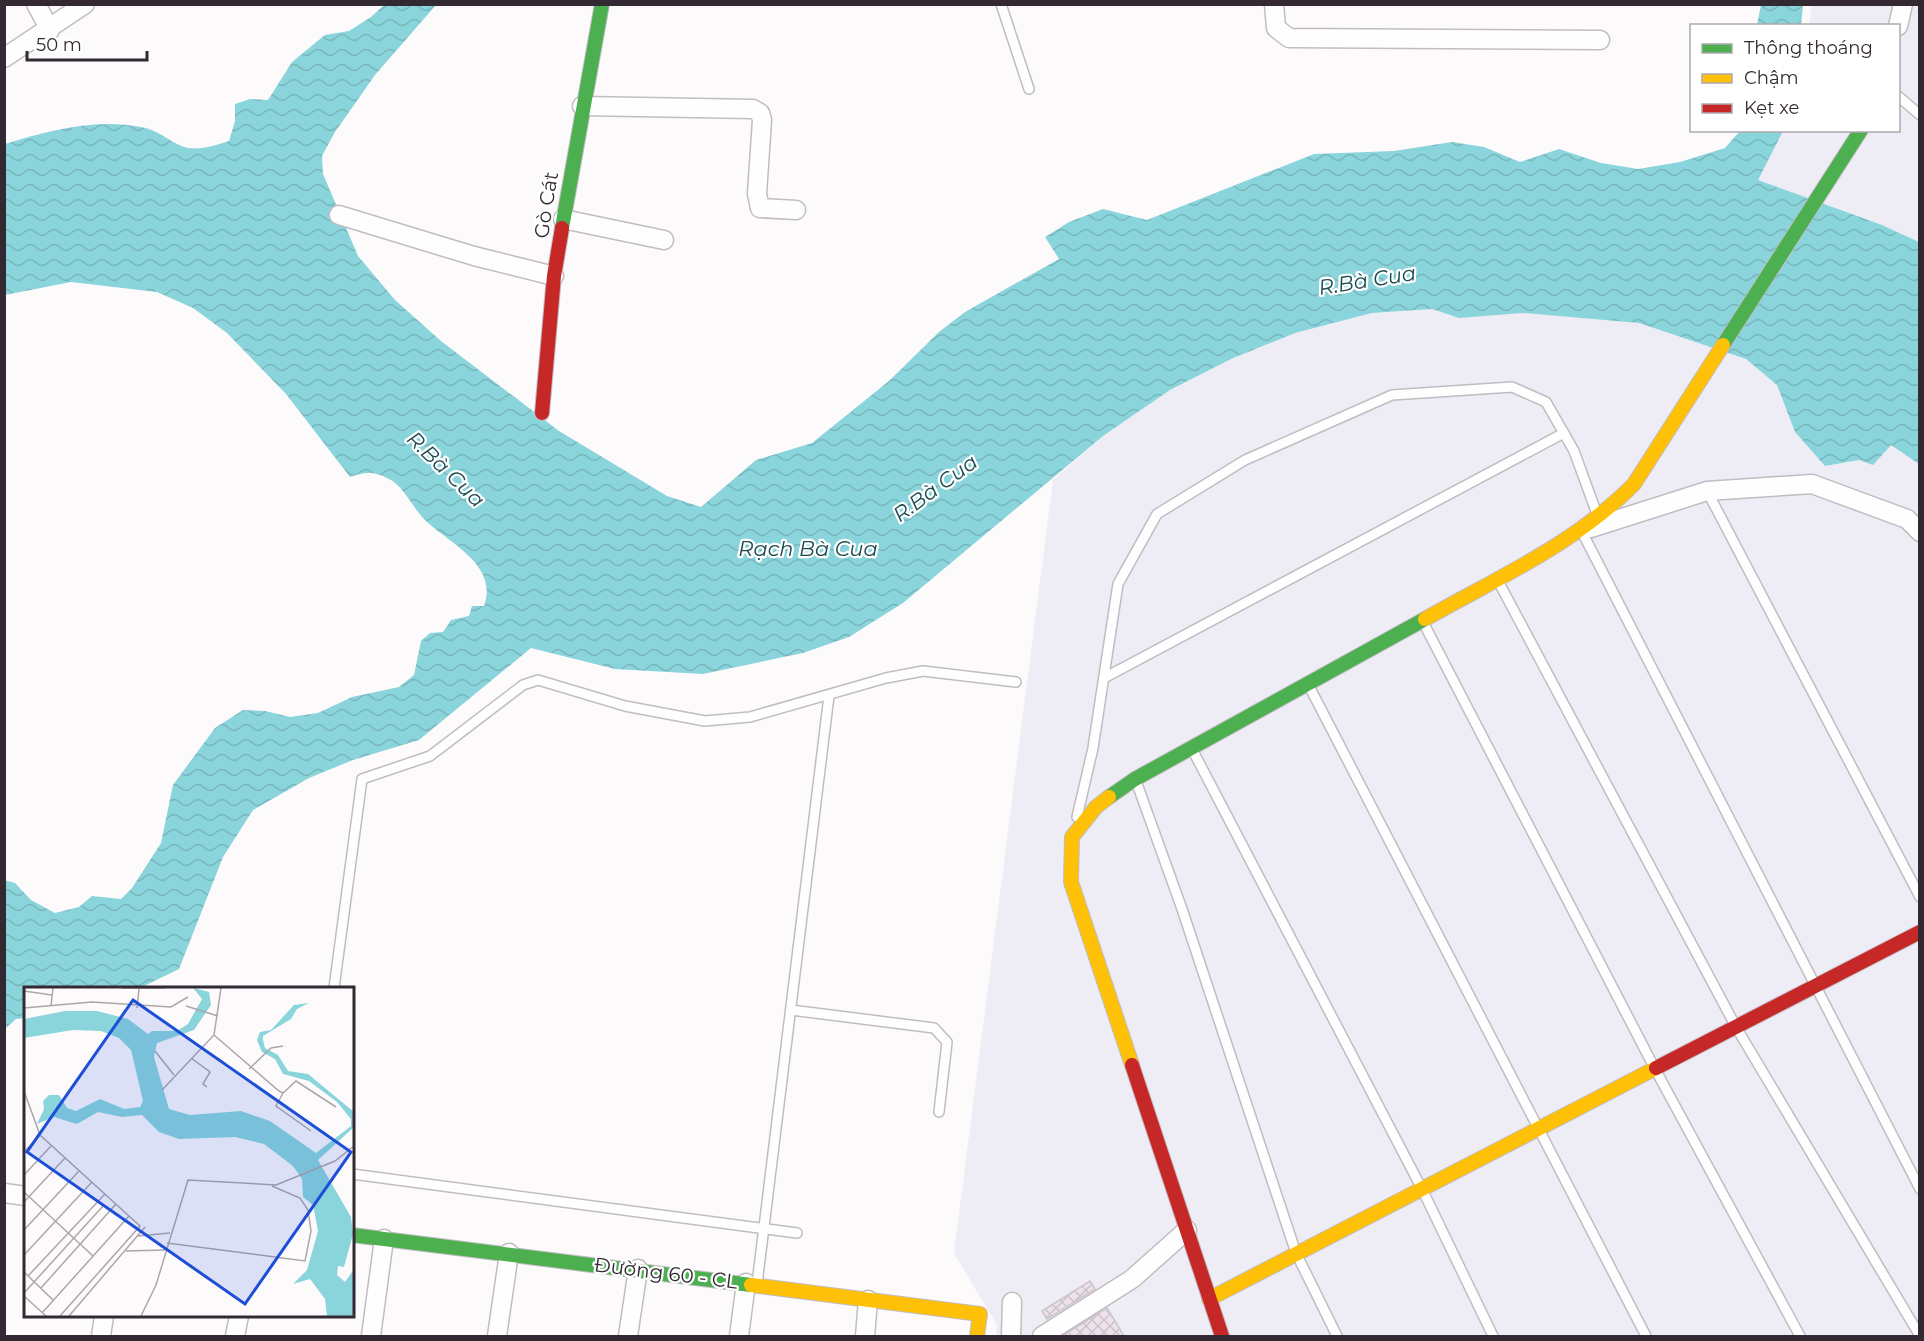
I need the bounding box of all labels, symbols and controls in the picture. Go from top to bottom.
scale bar [27,24,147,62]
legend [1690,24,1900,132]
text: 50 m [36,34,82,56]
text: Thông thoáng [1744,37,1873,59]
text: Chậm [1744,67,1799,89]
text: Kẹt xe [1744,97,1800,119]
street label: Gò Cát [529,170,563,240]
water label: R.Bà Cua [1317,260,1417,300]
water label: R.Bà Cua [402,426,490,512]
water label: R.Bà Cua [888,449,982,527]
water label: Rạch Bà Cua [738,536,878,561]
inset map [24,987,354,1317]
street label: Đường 60 - CL [593,1252,739,1294]

